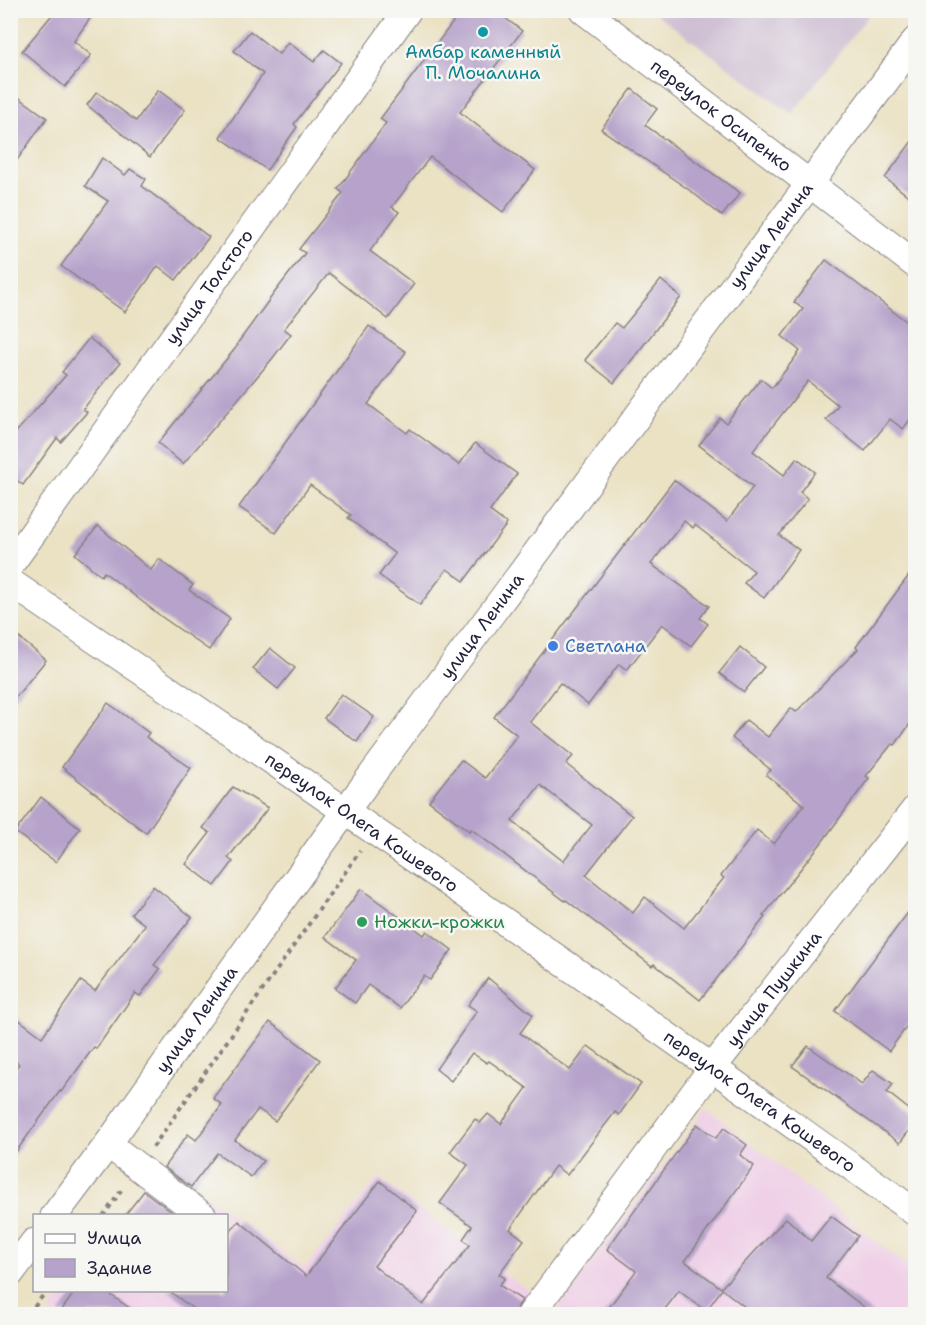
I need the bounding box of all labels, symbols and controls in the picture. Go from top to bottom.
marker: Амбар каменный П. Мочалина [476,25,490,39]
place label: Амбар каменный П. Мочалина [405,40,561,85]
street label: переулок Осипенко [646,54,797,178]
street label: улица Ленина [724,177,819,293]
street label: улица Толстого [160,225,259,349]
street label: улица Ленина [435,568,529,684]
place label: Светлана [565,634,646,658]
marker: Светлана [546,639,560,653]
street label: переулок Олега Кошевого [260,747,463,898]
place label: Ножки-крожки [374,910,505,934]
marker: Ножки-крожки [355,915,369,929]
street label: улица Пушкина [721,926,827,1052]
street label: улица Ленина [150,961,243,1078]
street label: переулок Олега Кошевого [659,1025,861,1178]
legend [33,1214,228,1292]
text: Улица [87,1226,141,1250]
text: Здание [87,1256,152,1280]

